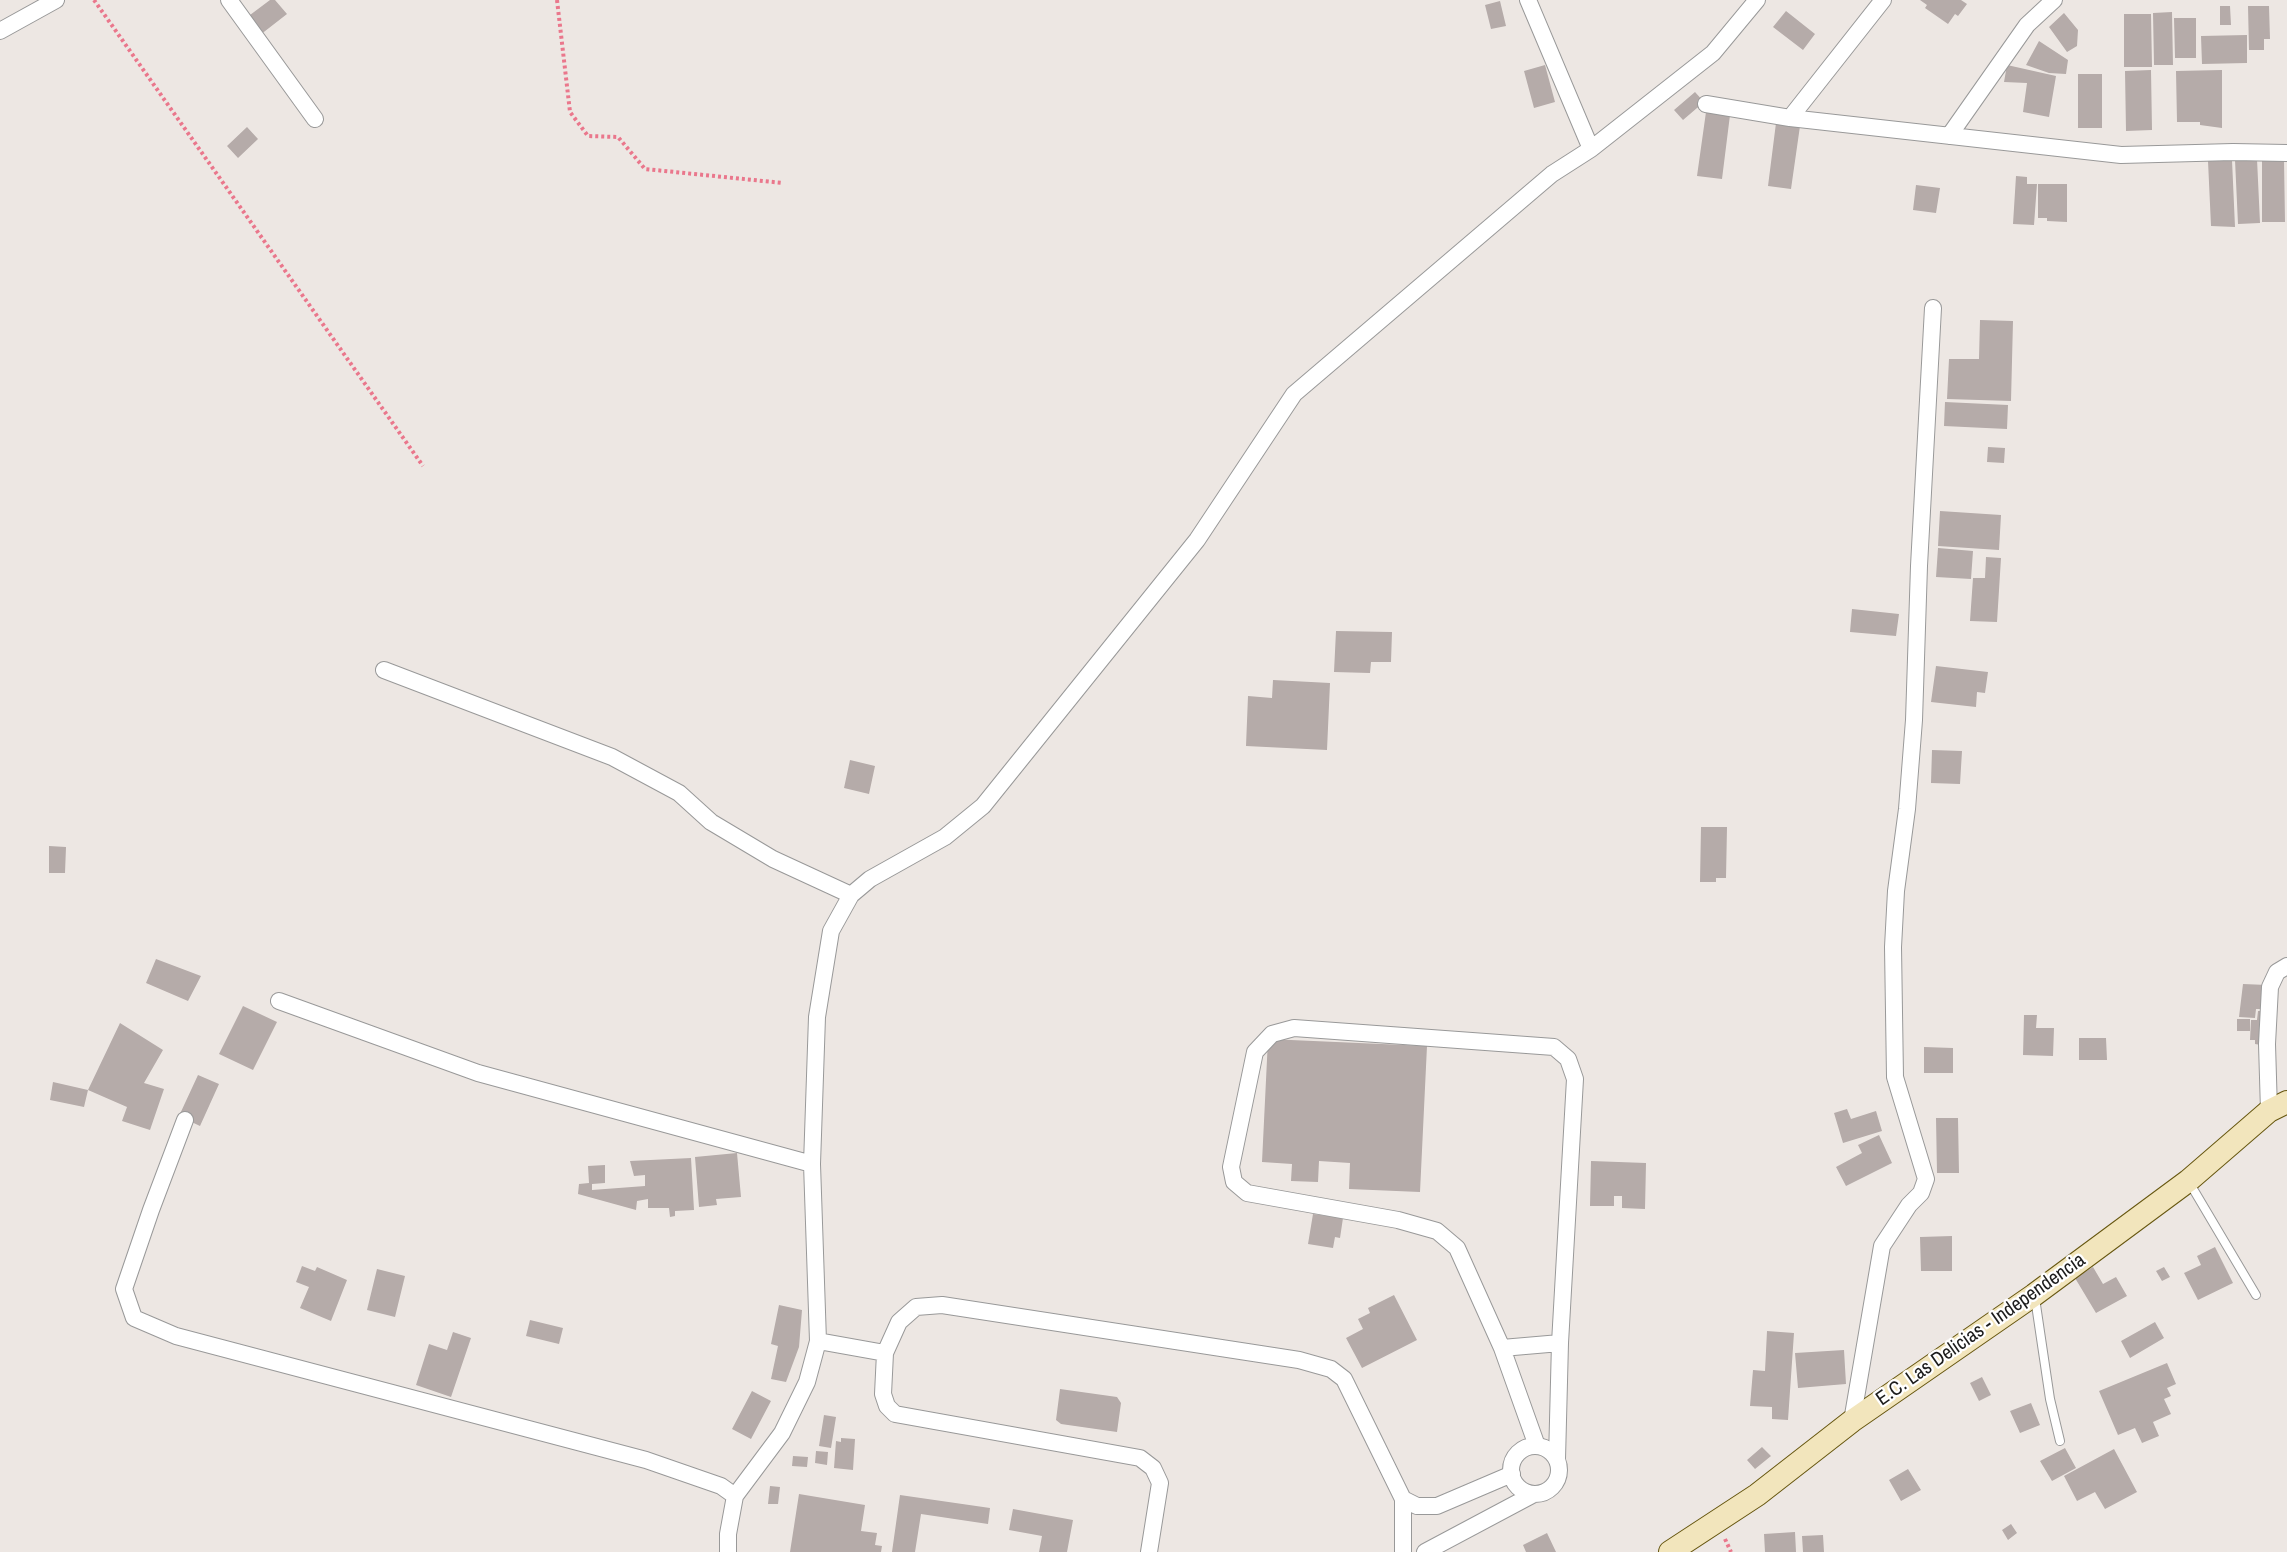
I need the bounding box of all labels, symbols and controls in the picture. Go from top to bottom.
street label: E.C. Las Delicias - Independencia [1872,1249,2090,1411]

